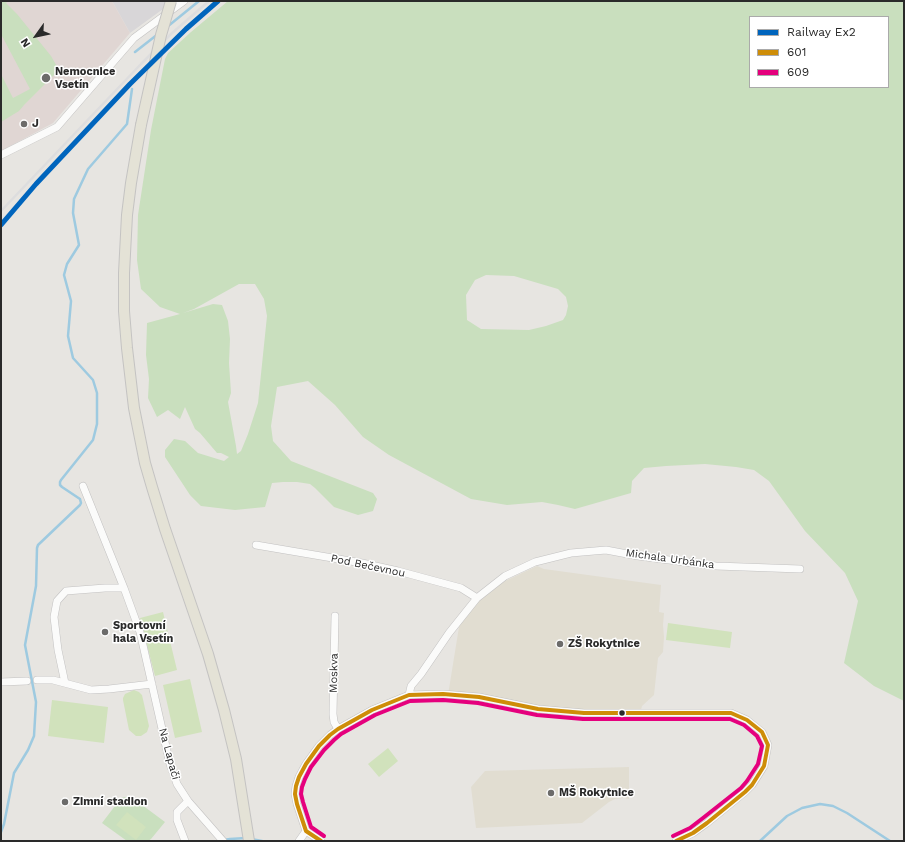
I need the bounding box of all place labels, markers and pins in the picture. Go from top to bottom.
place label: Nemocnice Vsetín [55,65,115,91]
marker: Nemocnice Vsetín [40,72,52,84]
place label: J [32,117,39,131]
marker: J [19,119,29,129]
place label: Sportovní hala Vsetín [113,619,173,645]
marker: Sportovní hala Vsetín [100,627,110,637]
place label: ZŠ Rokytnice [568,637,640,651]
marker: ZŠ Rokytnice [555,639,565,649]
unlabelled marker [617,708,627,718]
place label: MŠ Rokytnice [559,786,634,800]
marker: MŠ Rokytnice [546,788,556,798]
place label: Zimní stadion [73,795,147,809]
marker: Zimní stadion [60,797,70,807]

